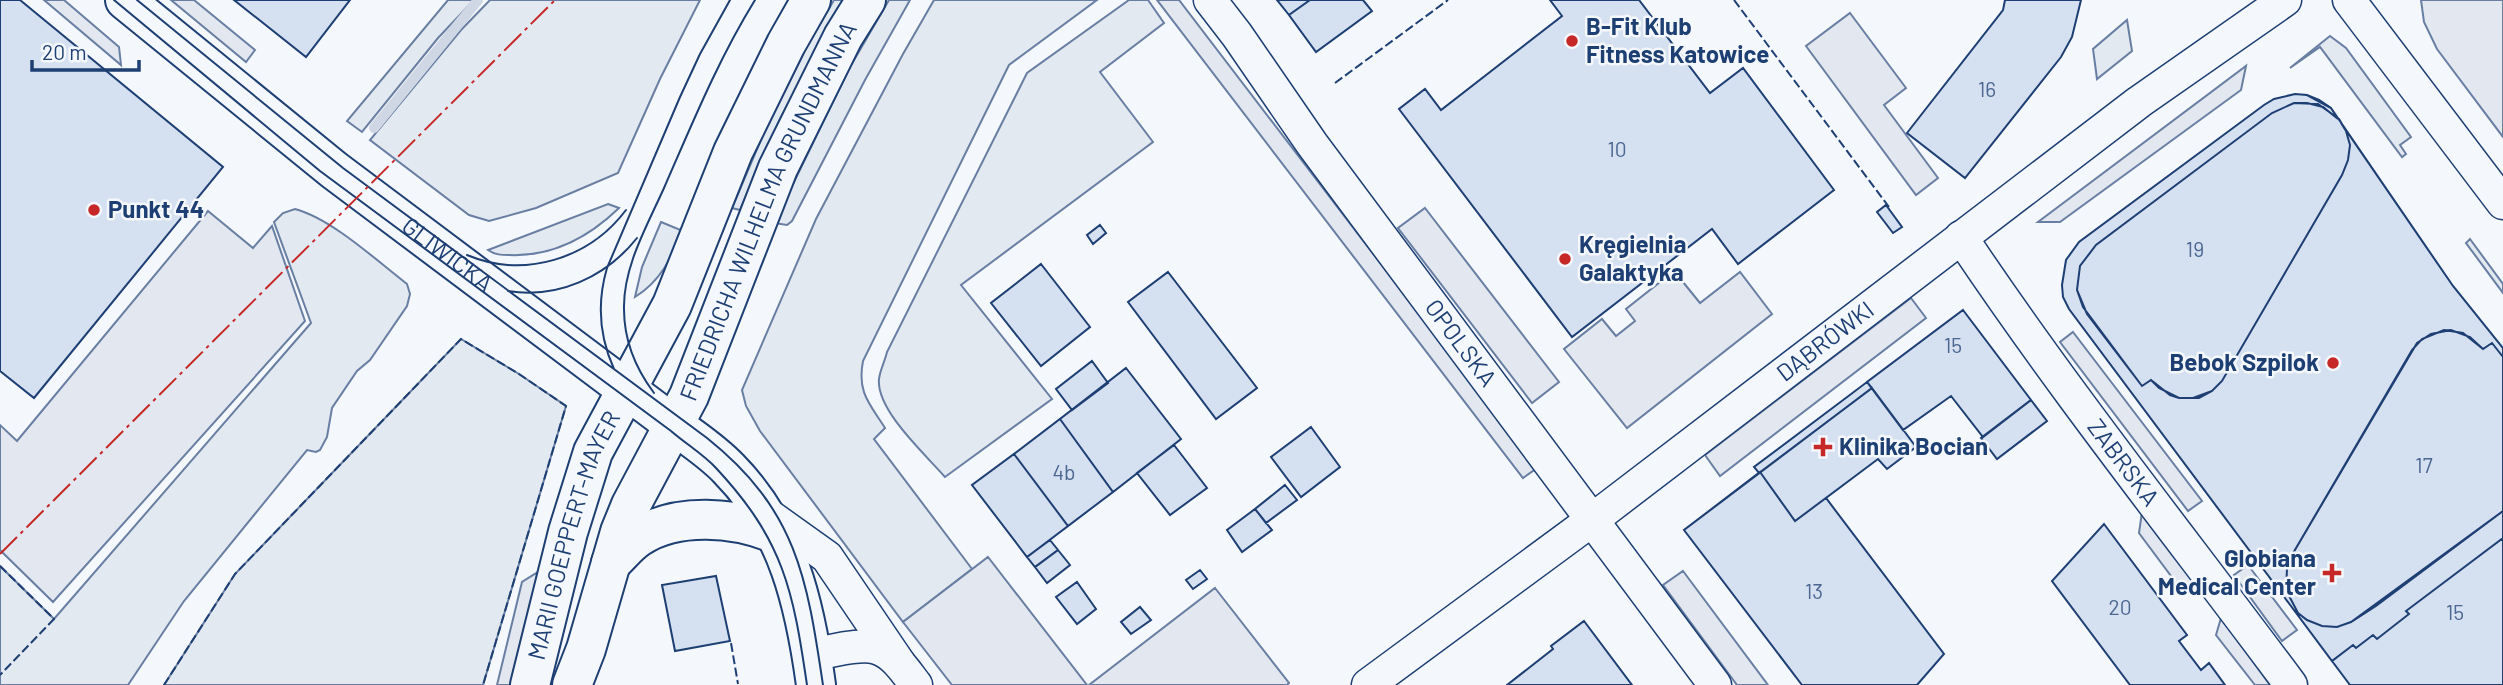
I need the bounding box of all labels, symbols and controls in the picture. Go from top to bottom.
place label: B-Fit Klub Fitness Katowice [1586,11,1769,68]
street label: FRIEDRICHA WILHELMA GRUNDMANNA [673,16,862,405]
scale bar [32,28,138,72]
marker: B-Fit Klub Fitness Katowice [1564,33,1580,49]
text: 20 m [42,39,87,64]
house number: 16 [1978,76,1996,101]
house number: 10 [1607,136,1627,161]
place label: Punkt 44 [108,194,204,223]
marker: Punkt 44 [86,202,102,218]
street label: GLIWICKA [397,210,499,297]
place label: Kręgielnia Galaktyka [1579,229,1686,286]
house number: 19 [2186,236,2204,261]
marker: Kręgielnia Galaktyka [1557,251,1573,267]
street label: OPOLSKA [1420,293,1504,392]
street label: DĄBRÓWKI [1770,294,1879,387]
house number: 15 [1944,332,1962,357]
place label: Bebok Szpilok [2169,347,2319,376]
marker: Bebok Szpilok [2325,355,2341,371]
street label: MARII GOEPPERT-MAYER [521,405,625,663]
street label: ZABRSKA [2082,413,2166,511]
place label: Klinika Bocian [1839,431,1988,460]
marker: Klinika Bocian [1813,437,1833,457]
house number: 17 [2415,452,2433,477]
house number: 4b [1052,459,1076,484]
place label: Globiana Medical Center [2158,543,2316,600]
marker: Globiana Medical Center [2322,563,2342,583]
house number: 13 [1805,578,1823,603]
house number: 20 [2108,594,2132,619]
house number: 15 [2446,599,2464,624]

